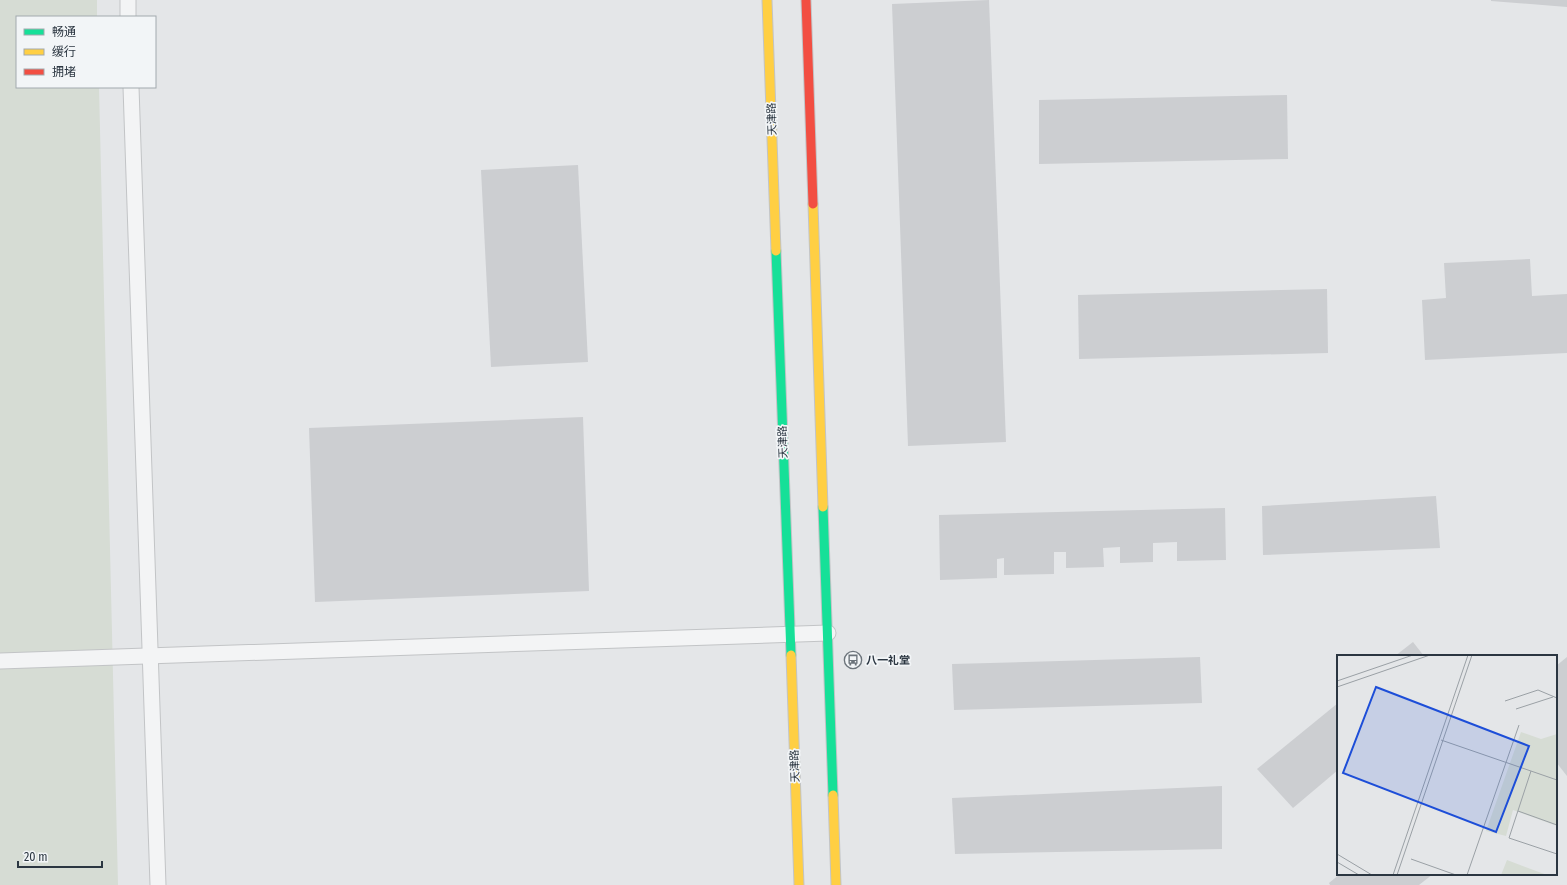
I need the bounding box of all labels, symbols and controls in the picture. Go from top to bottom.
legend [16,16,156,88]
text: 畅通 [52,25,76,39]
text: 缓行 [52,45,76,59]
text: 拥堵 [52,65,76,79]
street label: 天津路 [765,102,779,136]
street label: 天津路 [776,425,790,459]
bus stop icon: 八一礼堂 [843,650,863,670]
place label: 八一礼堂 [866,654,910,667]
inset map [1337,655,1557,875]
street label: 天津路 [788,749,802,783]
scale bar [18,843,102,869]
text: 20 m [24,850,48,864]

